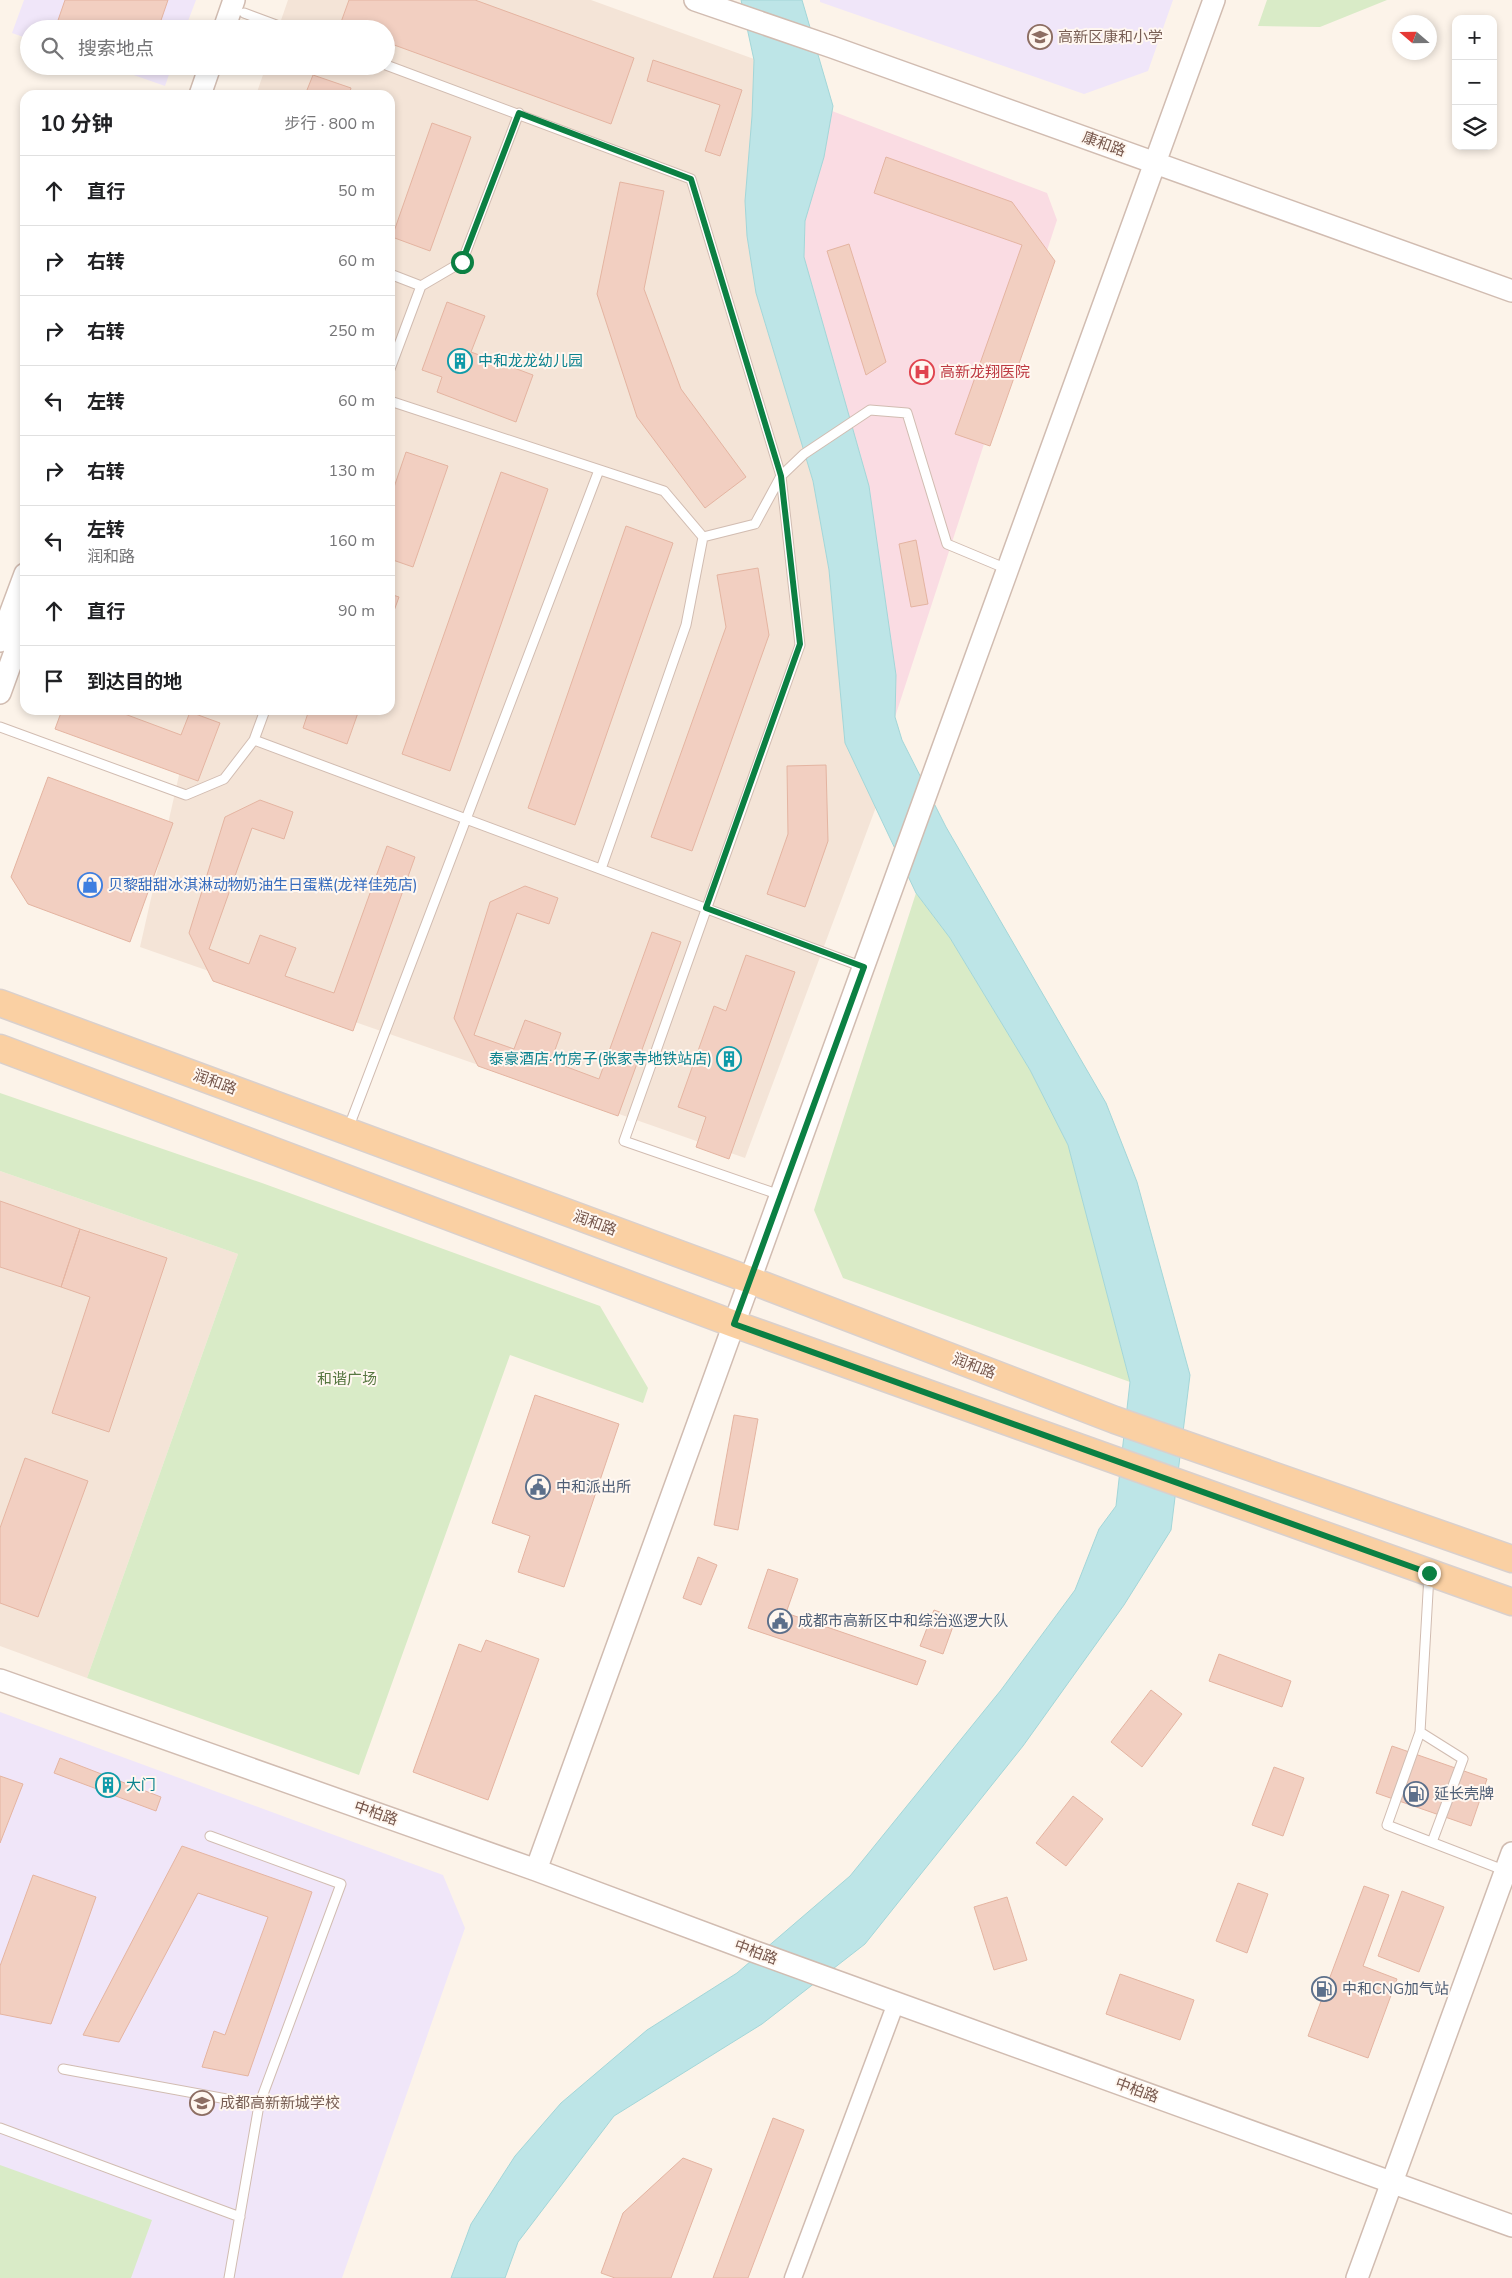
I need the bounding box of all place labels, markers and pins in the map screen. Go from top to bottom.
school or university icon: 高新区康和小学 [1027,24,1053,50]
place label: 高新区康和小学 [1058,27,1163,47]
building icon: 中和龙龙幼儿园 [447,348,473,374]
place label: 中和龙龙幼儿园 [478,351,583,371]
hospital icon: 高新龙翔医院 [909,359,935,385]
place label: 高新龙翔医院 [940,362,1030,382]
shop icon: 贝黎甜甜冰淇淋动物奶油生日蛋糕(龙祥佳苑店) [77,872,103,898]
place label: 贝黎甜甜冰淇淋动物奶油生日蛋糕(龙祥佳苑店) [108,875,418,895]
building icon: 泰豪酒店·竹房子(张家寺地铁站店) [716,1046,742,1072]
place label: 泰豪酒店·竹房子(张家寺地铁站店) [489,1049,712,1069]
public building icon: 中和派出所 [525,1474,551,1500]
place label: 中和派出所 [556,1477,631,1497]
public building icon: 成都市高新区中和综治巡逻大队 [767,1608,793,1634]
place label: 成都市高新区中和综治巡逻大队 [798,1611,1008,1631]
building icon: 大门 [95,1772,121,1798]
place label: 大门 [126,1775,156,1795]
fuel station icon: 延长壳牌 [1403,1781,1429,1807]
place label: 延长壳牌 [1434,1784,1494,1804]
fuel station icon: 中和CNG加气站 [1311,1976,1337,2002]
place label: 中和CNG加气站 [1342,1979,1449,1999]
school or university icon: 成都高新新城学校 [189,2090,215,2116]
place label: 成都高新新城学校 [220,2093,340,2113]

